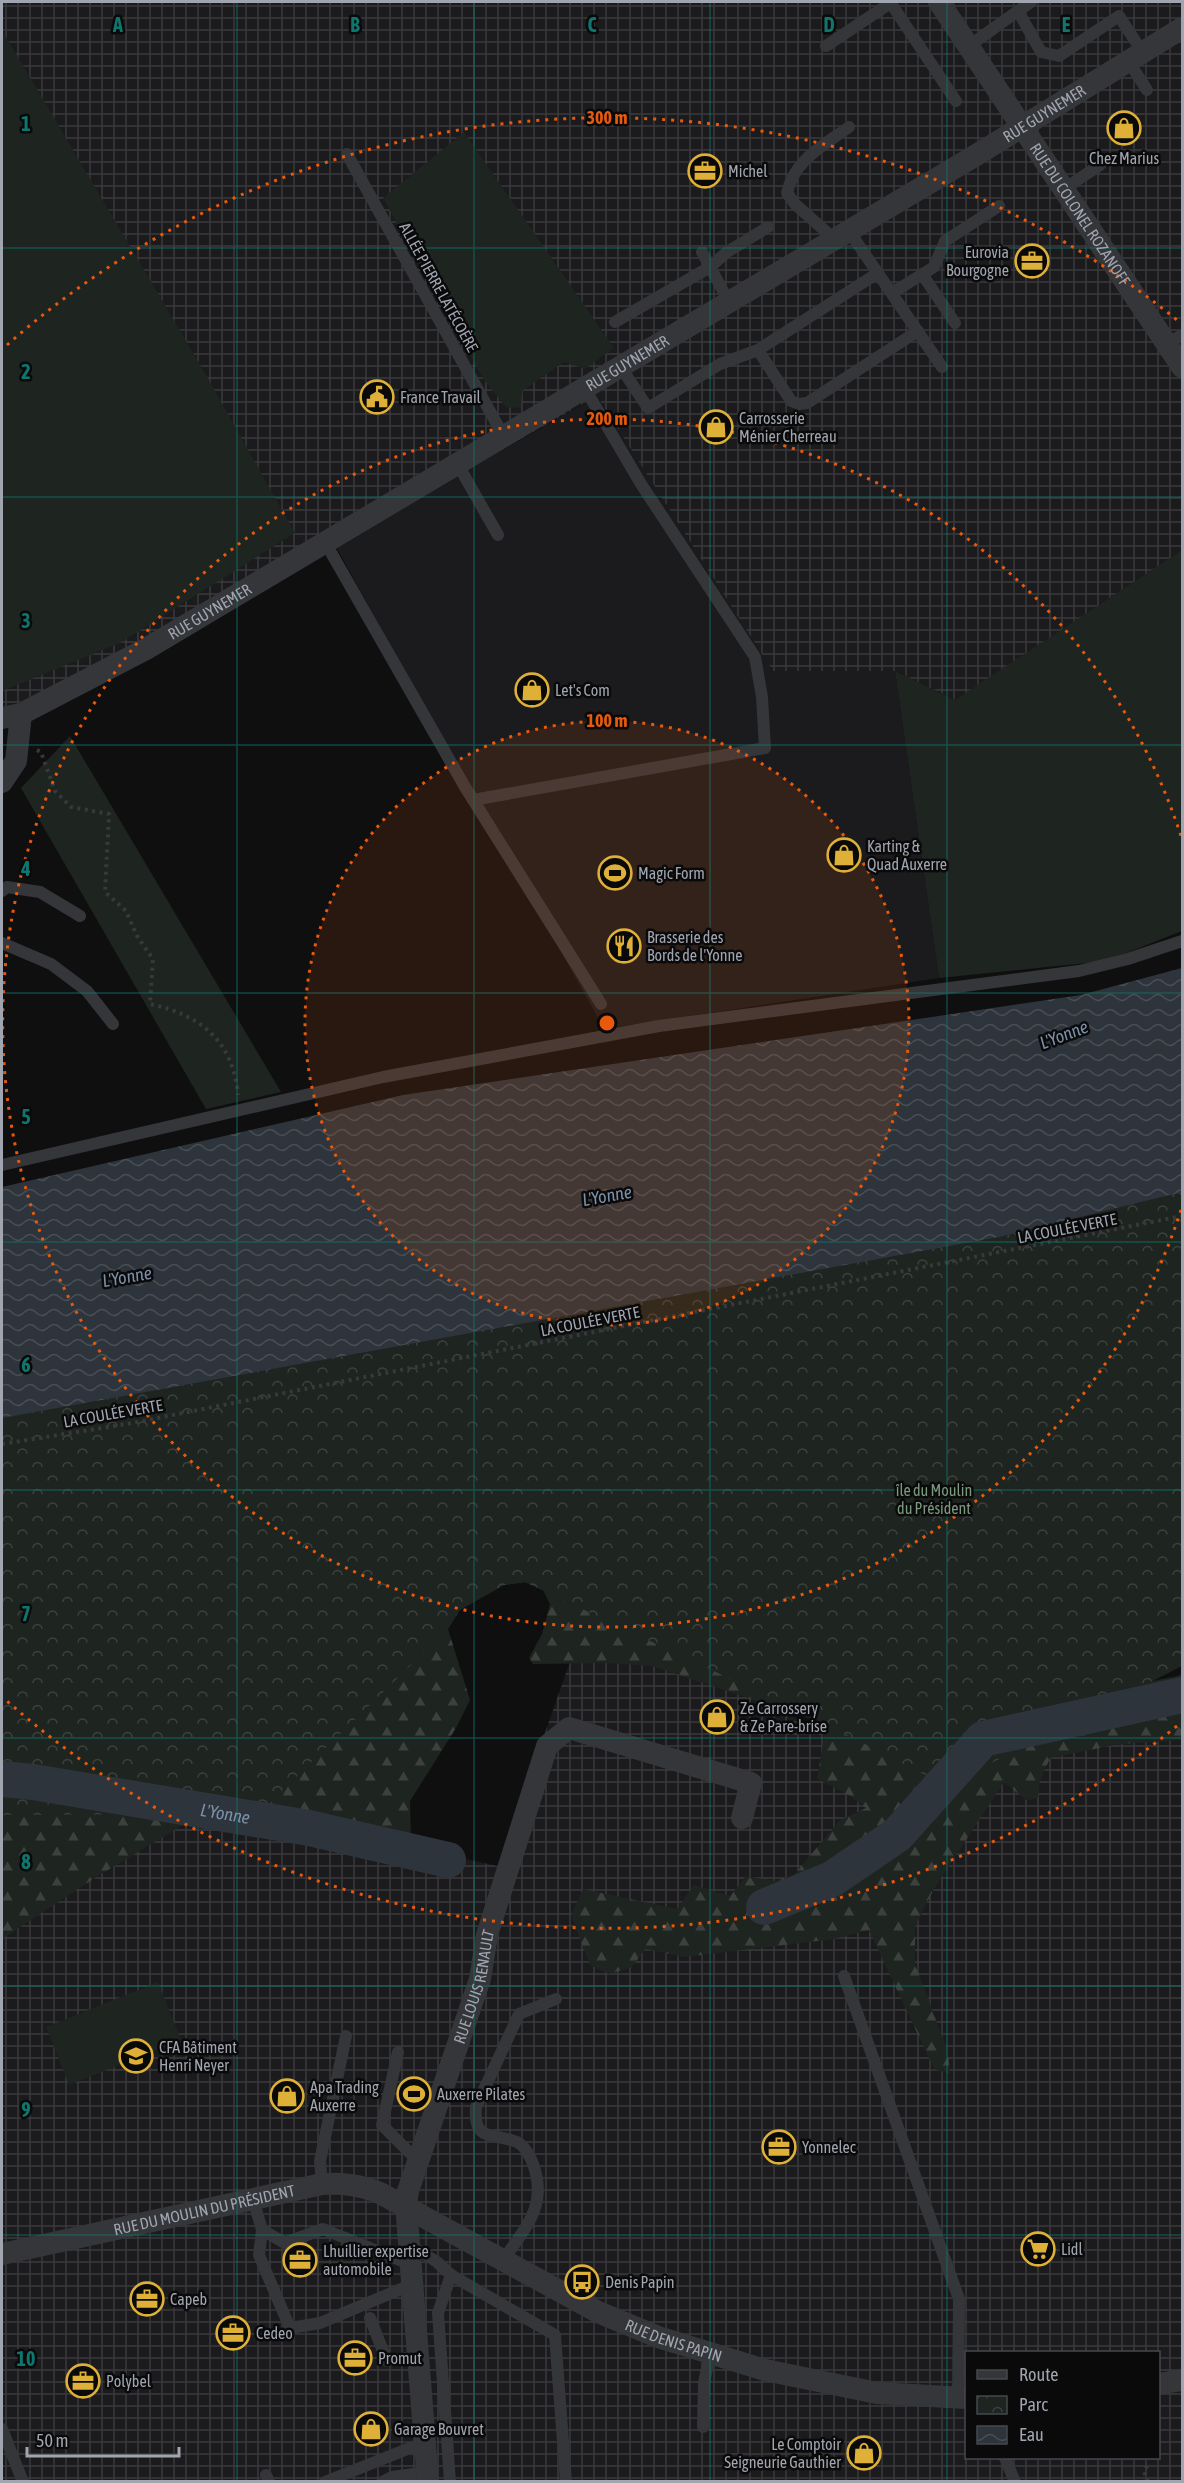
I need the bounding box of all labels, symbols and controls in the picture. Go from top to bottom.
text: A [112,13,123,36]
text: B [350,13,360,36]
text: C [588,13,597,36]
text: D [823,13,835,36]
text: E [1062,13,1071,36]
street label: RUE GUYNEMER [1000,81,1088,145]
text: 300 m [587,107,627,128]
shop icon: Chez Marius [1106,110,1142,146]
text: 1 [21,112,31,135]
street label: RUE DU COLONEL ROZANOFF [1027,140,1134,289]
place label: Chez Marius [1089,149,1159,167]
office icon: Michel [687,153,723,189]
place label: Michel [728,162,768,180]
street label: ALLÉE PIERRE LATÉCOÈRE [396,219,482,355]
place label: Eurovia Bourgogne [946,243,1009,280]
office icon: Eurovia Bourgogne [1014,243,1050,279]
street label: RUE GUYNEMER [582,331,672,394]
text: 2 [21,360,31,383]
public building icon: France Travail [359,379,395,415]
place label: France Travail [400,388,482,406]
text: 200 m [587,408,627,429]
shop icon: Carrosserie Ménier Cherreau [698,409,734,445]
place label: Carrosserie Ménier Cherreau [739,409,837,445]
street label: RUE GUYNEMER [165,580,254,643]
text: 3 [21,609,31,632]
shop icon: Let's Com [514,672,550,708]
place label: Let's Com [555,681,610,699]
text: 100 m [587,710,627,731]
shop icon: Karting & Quad Auxerre [826,837,862,873]
place label: Karting & Quad Auxerre [867,837,947,873]
sports icon: Magic Form [597,855,633,891]
text: 4 [20,857,31,880]
place label: Magic Form [638,864,705,883]
restaurant icon: Brasserie des Bords de l'Yonne [606,928,642,964]
place label: Brasserie des Bords de l'Yonne [647,928,743,964]
centre of rings [597,1013,617,1033]
water label: L'Yonne [1037,1016,1091,1053]
text: 5 [21,1105,31,1128]
water label: L'Yonne [580,1181,633,1210]
street label: LA COULÉE VERTE [1016,1210,1118,1246]
water label: L'Yonne [100,1262,153,1291]
street label: LA COULÉE VERTE [539,1303,641,1339]
text: 6 [21,1353,31,1376]
street label: LA COULÉE VERTE [62,1395,164,1431]
park label: île du Moulin du Président [896,1481,972,1517]
text: 7 [21,1602,31,1625]
shop icon: Ze Carrossery & Ze Pare-brise [699,1699,735,1735]
place label: Ze Carrossery & Ze Pare-brise [740,1699,827,1735]
water label: L'Yonne [199,1799,252,1828]
text: 8 [21,1850,31,1873]
street label: RUE LOUIS RENAULT [450,1927,497,2046]
school or university icon: CFA Bâtiment Henri Neyer [118,2038,154,2074]
place label: CFA Bâtiment Henri Neyer [159,2038,237,2075]
sports icon: Auxerre Pilates [396,2076,432,2112]
shop icon: Apa Trading Auxerre [269,2078,305,2114]
place label: Apa Trading Auxerre [310,2078,379,2114]
place label: Auxerre Pilates [437,2085,526,2103]
text: 9 [21,2098,31,2121]
office icon: Yonnelec [761,2129,797,2165]
place label: Yonnelec [802,2138,856,2156]
street label: RUE DU MOULIN DU PRÉSIDENT [112,2181,297,2238]
supermarket icon: Lidl [1020,2231,1056,2267]
place label: Lidl [1061,2240,1083,2258]
office icon: Lhuillier expertise automobile [282,2242,318,2278]
place label: Lhuillier expertise automobile [323,2242,429,2278]
bus stop icon: Denis Papin [564,2264,600,2300]
place label: Denis Papin [605,2273,675,2292]
office icon: Capeb [129,2281,165,2317]
place label: Capeb [170,2290,207,2309]
office icon: Cedeo [215,2315,251,2351]
street label: RUE DENIS PAPIN [622,2315,724,2365]
place label: Cedeo [256,2324,293,2342]
office icon: Promut [337,2340,373,2376]
text: 10 [17,2347,35,2370]
place label: Promut [378,2349,422,2367]
legend [965,2351,1160,2459]
office icon: Polybel [65,2363,101,2399]
text: Route [1019,2364,1058,2385]
place label: Polybel [106,2372,152,2391]
text: Parc [1019,2394,1048,2415]
shop icon: Garage Bouvret [353,2411,389,2447]
scale bar [27,2420,178,2458]
place label: Garage Bouvret [394,2420,484,2439]
text: Eau [1019,2424,1044,2445]
text: 50 m [36,2430,68,2451]
place label: Le Comptoir Seigneurie Gauthier [724,2435,841,2472]
shop icon: Le Comptoir Seigneurie Gauthier [846,2435,882,2471]

